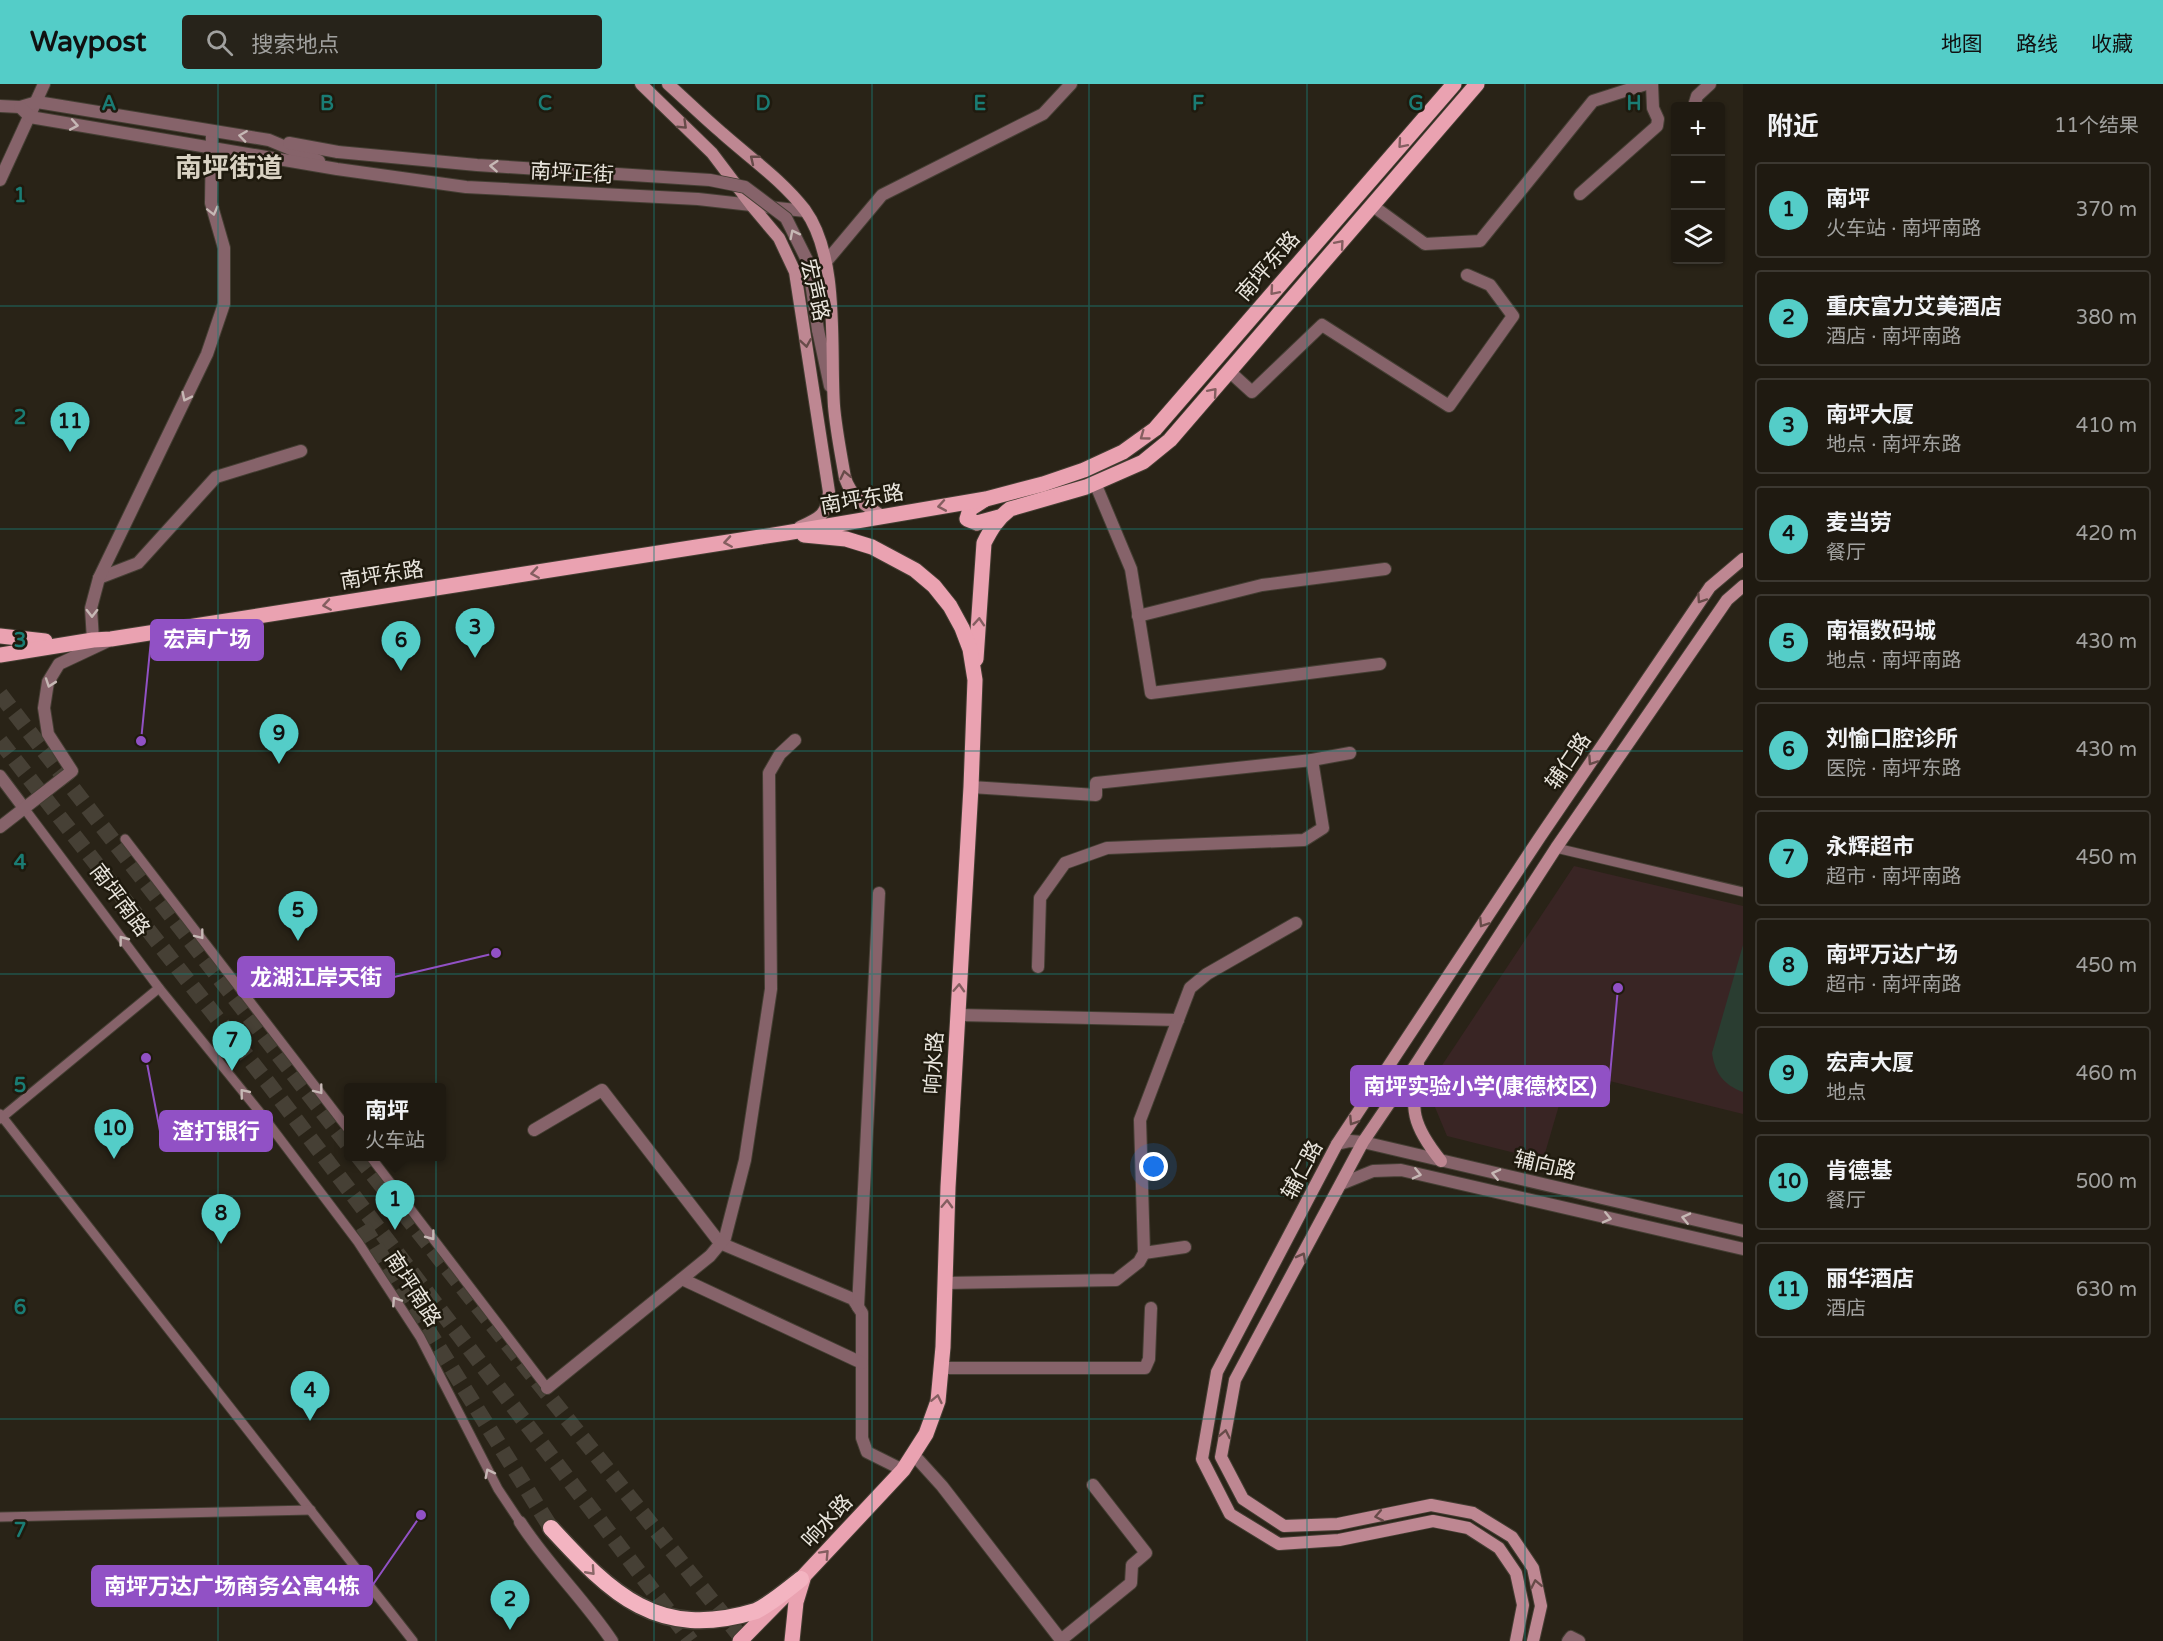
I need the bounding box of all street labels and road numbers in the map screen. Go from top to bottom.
street label: 南坪正街 [529,159,615,188]
street label: 南坪东路 [1231,226,1305,306]
street label: 宏声路 [795,257,834,324]
street label: 南坪东路 [819,480,906,519]
street label: 南坪东路 [339,557,426,594]
street label: 辅仁路 [1540,728,1596,794]
street label: 南坪南路 [84,859,155,941]
street label: 响水路 [920,1031,949,1095]
street label: 辅仁路 [1277,1137,1328,1204]
street label: 辅向路 [1511,1146,1578,1185]
street label: 南坪南路 [379,1247,446,1331]
street label: 响水路 [797,1490,858,1553]

